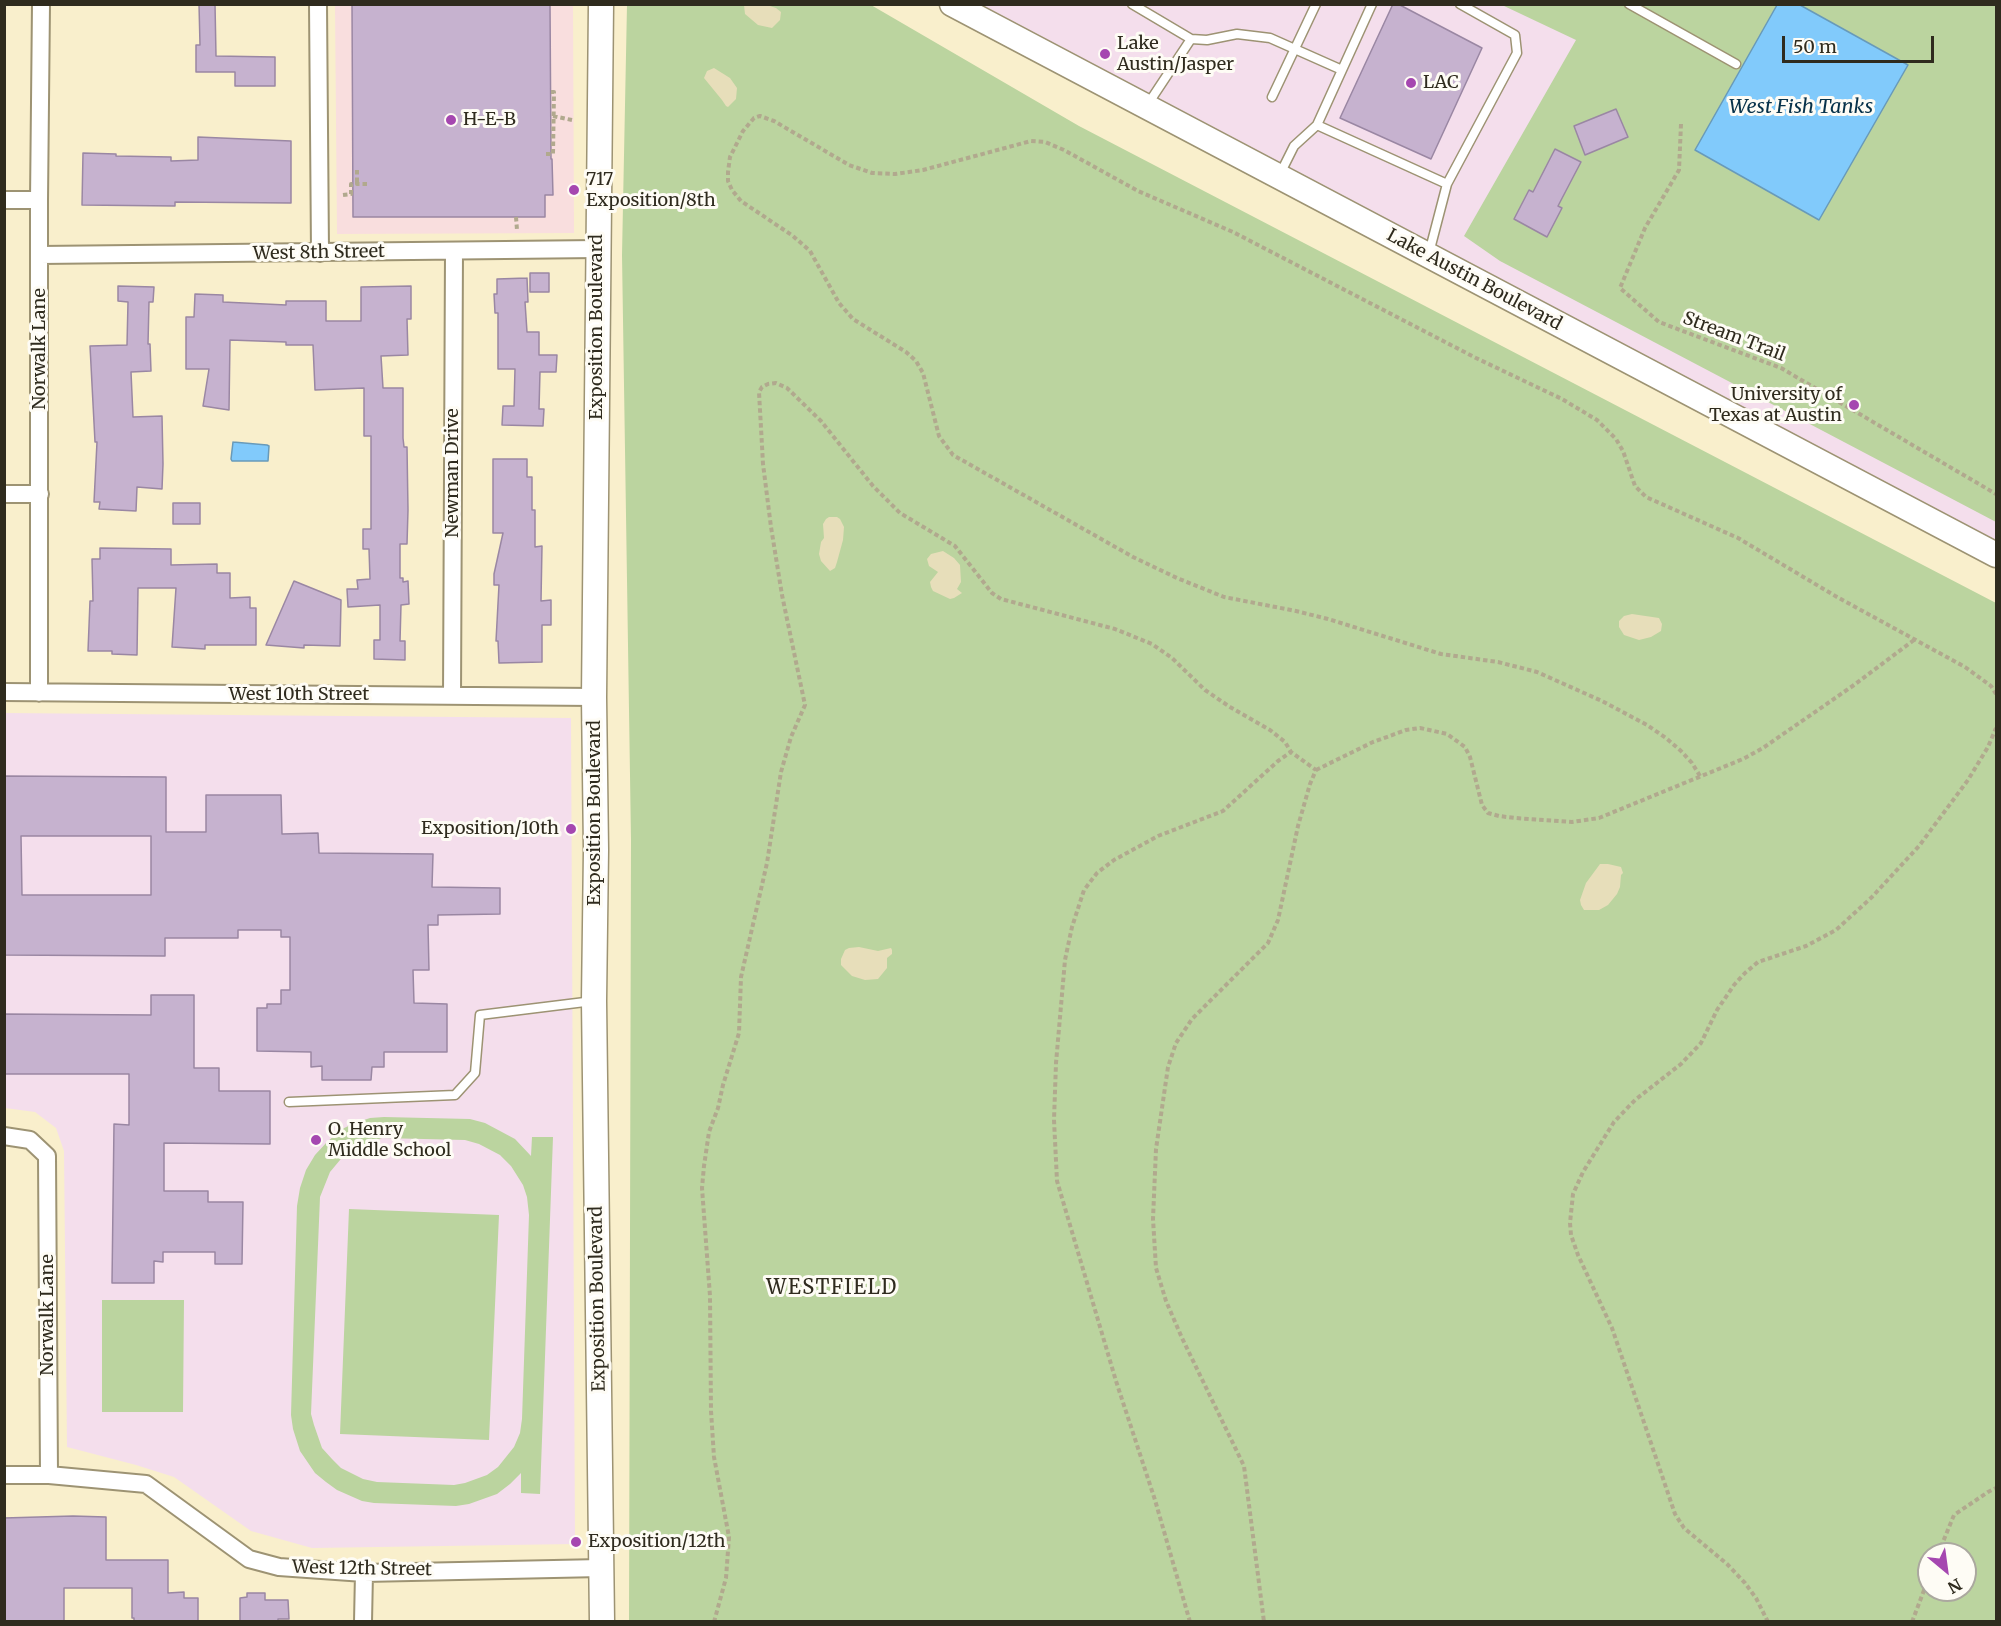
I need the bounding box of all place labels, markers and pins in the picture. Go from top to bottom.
place label: Lake Austin/Jasper [1117,33,1234,76]
marker: Lake Austin/Jasper [1098,47,1112,61]
place label: LAC [1423,72,1459,94]
marker: LAC [1404,76,1418,90]
place label: H-E-B [463,109,516,131]
marker: H-E-B [444,113,458,127]
place label: 717 Exposition/8th [586,169,716,212]
marker: 717 Exposition/8th [567,183,581,197]
place label: University of Texas at Austin [1709,384,1842,426]
marker: University of Texas at Austin [1847,398,1861,412]
place label: Exposition/10th [421,818,559,840]
marker: Exposition/10th [564,822,578,836]
place label: O. Henry Middle School [328,1119,451,1162]
marker: O. Henry Middle School [309,1133,323,1147]
place label: Exposition/12th [588,1531,725,1553]
marker: Exposition/12th [569,1535,583,1549]

